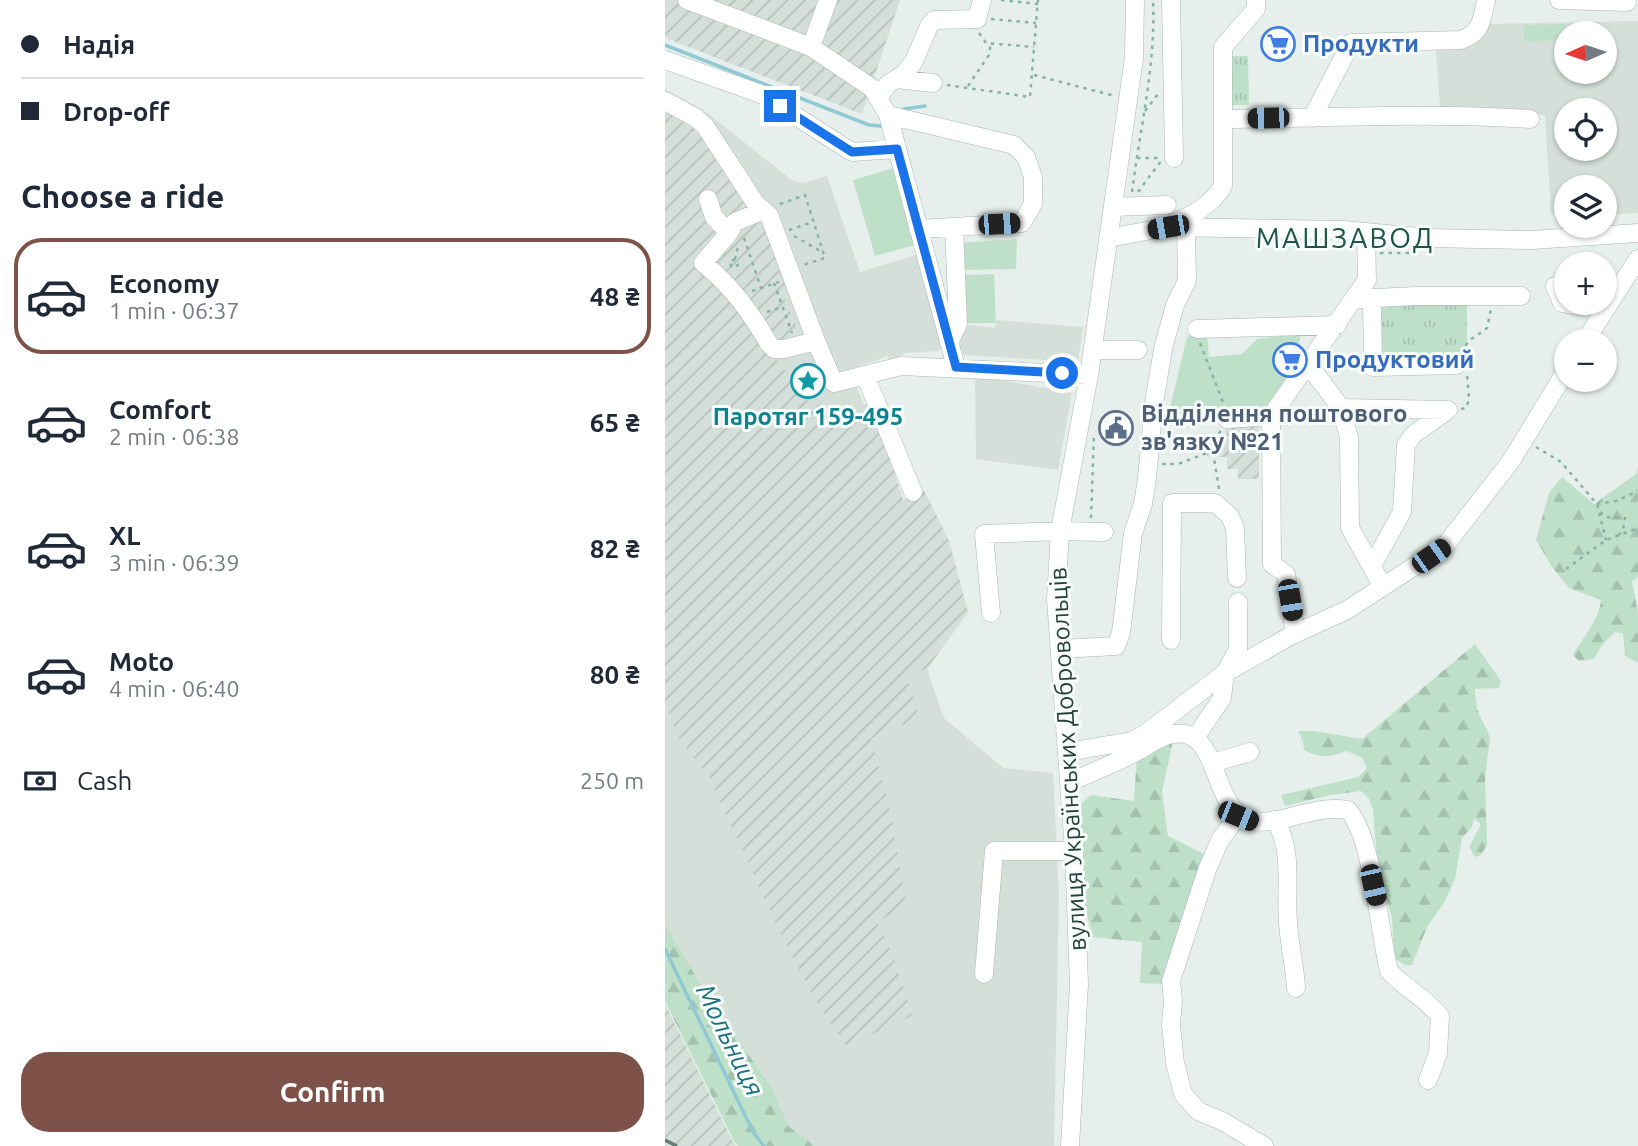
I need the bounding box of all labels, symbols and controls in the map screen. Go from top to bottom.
north arrow [1554,21,1617,84]
map controls [1554,21,1617,392]
supermarket icon: Продукти [1259,25,1297,63]
text: Надія [63,30,135,59]
place label: Продукти [1303,30,1419,57]
route end [764,90,796,122]
text: Drop-off [63,97,170,126]
button: locate [1554,98,1617,161]
car [1247,107,1290,129]
button: layers [1554,175,1617,238]
text: Choose a ride [21,178,224,214]
car [978,212,1021,236]
car [1146,213,1191,241]
district label: МАШЗАВОД [1256,222,1434,253]
button: + [1554,252,1617,315]
icon: car [25,265,88,328]
text: Economy [109,269,219,298]
text: 48 ₴ [590,282,640,311]
text: 1 min · 06:37 [109,298,240,323]
button: − [1554,329,1617,392]
supermarket icon: Продуктовий [1271,341,1309,379]
place label: Продуктовий [1315,346,1474,373]
route start [1046,357,1078,389]
place icon: Паротяг 159-495 [789,362,827,400]
icon: car [25,391,88,454]
text: Comfort [109,395,212,424]
place label: Відділення поштового зв'язку №21 [1141,400,1408,455]
place label: Паротяг 159-495 [713,403,903,430]
text: 65 ₴ [590,408,640,437]
public building icon: Відділення поштового зв'язку №21 [1097,409,1135,447]
text: 2 min · 06:38 [109,424,240,449]
icon: car [25,517,88,580]
text: XL [109,521,140,550]
text: 82 ₴ [590,534,640,563]
car [1408,535,1455,577]
text: 3 min · 06:39 [109,550,240,575]
street label: вулиця Українських Добровольців [1044,566,1091,952]
car [1277,577,1304,623]
icon: car [25,643,88,706]
text: Moto [109,647,174,676]
text: 80 ₴ [590,660,640,689]
text: 4 min · 06:40 [109,676,240,701]
icon: cash [21,762,59,800]
text: Cash [77,766,132,795]
text: 250 m [580,768,644,793]
car [1215,798,1262,834]
car [1359,862,1388,908]
water label: Мольниця [691,979,770,1100]
button: Confirm [21,1052,644,1132]

